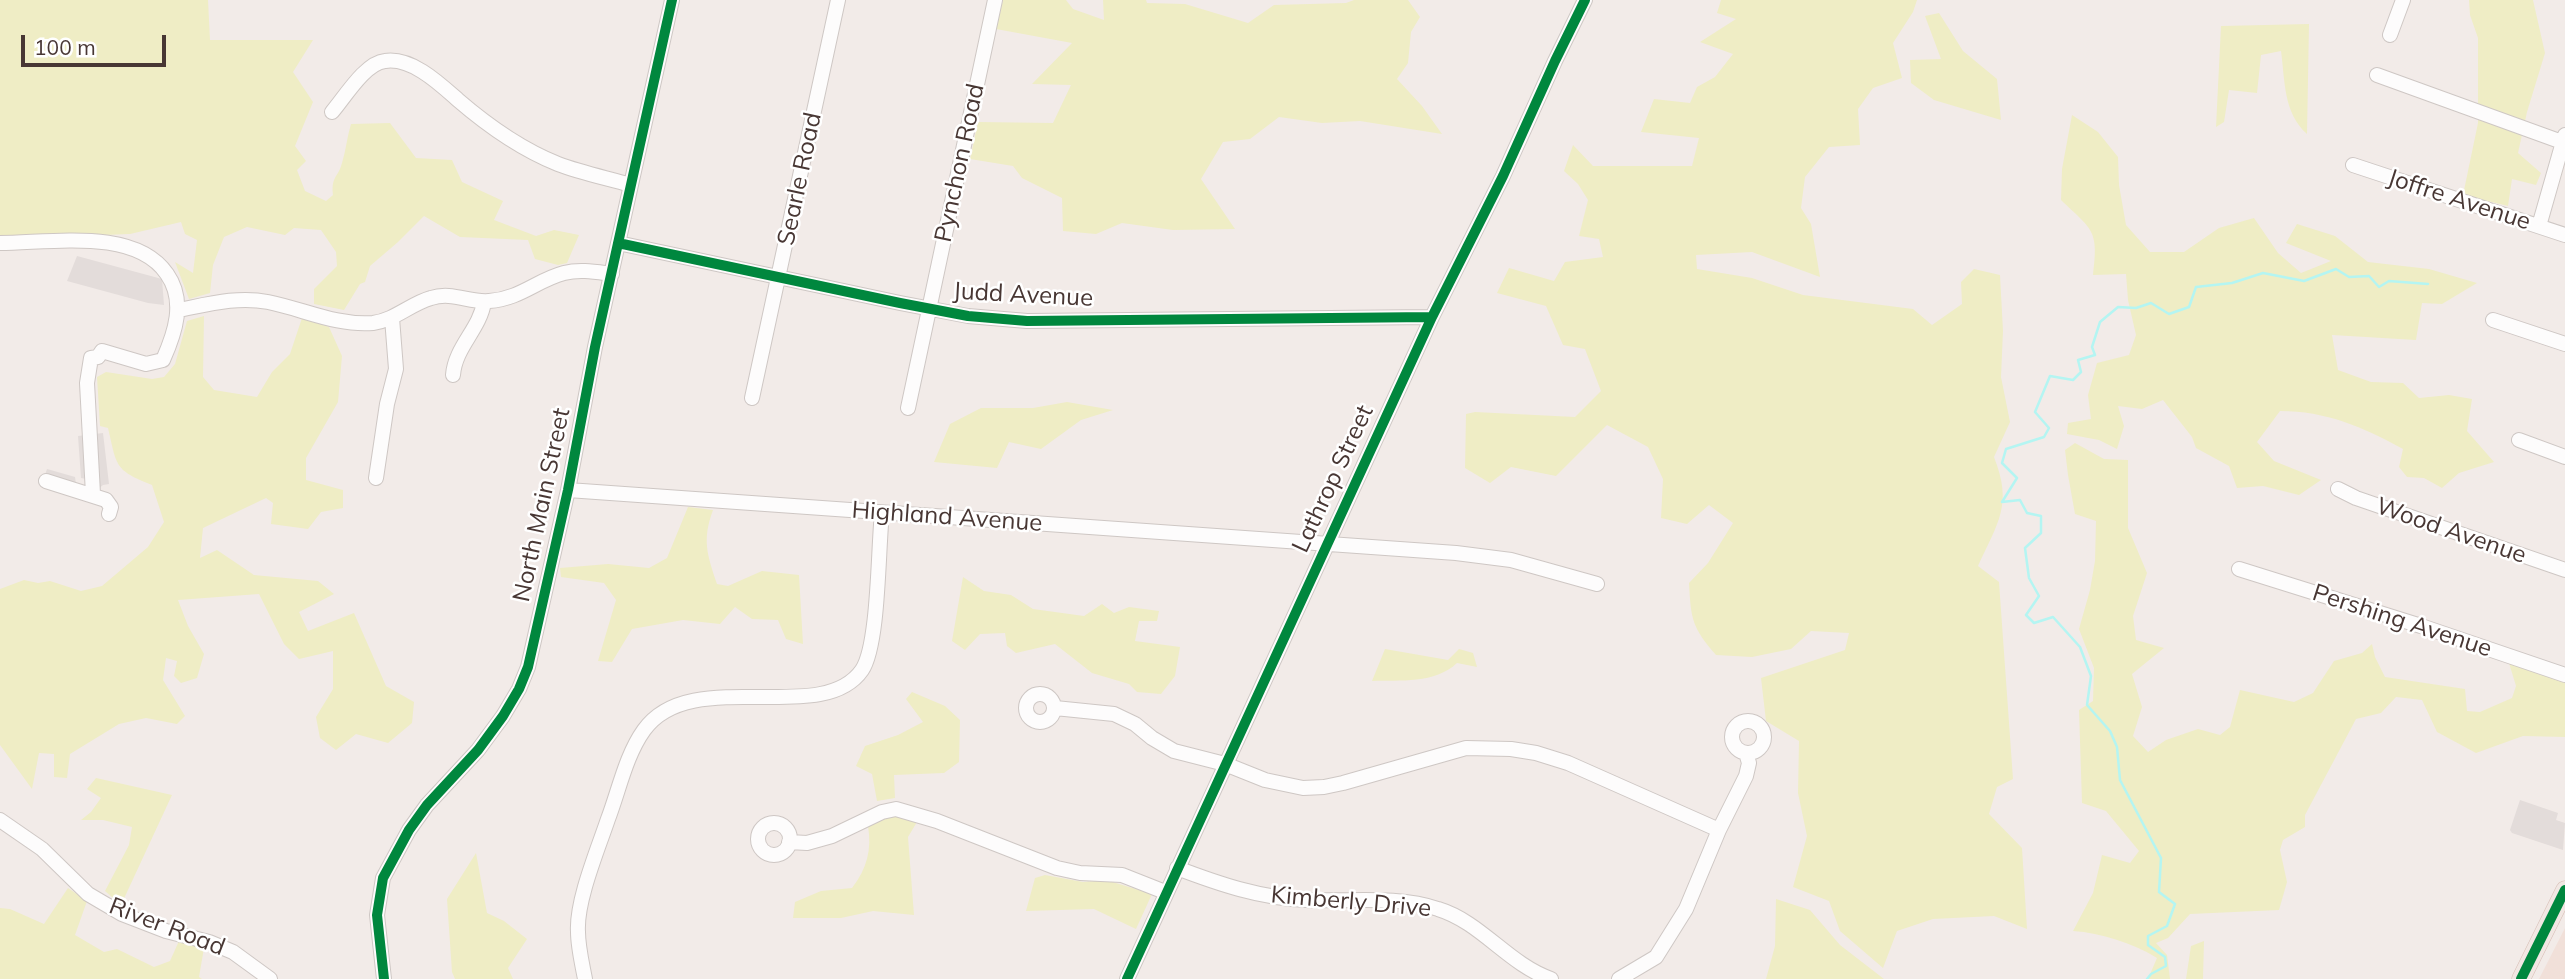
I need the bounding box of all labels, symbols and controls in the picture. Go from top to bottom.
scale bar [24,21,170,65]
text: 100 m [34,34,96,60]
street label: Pynchon Road [929,81,991,245]
street label: Searle Road [772,110,828,248]
street label: Joffre Avenue [2384,163,2534,237]
street label: Judd Avenue [952,277,1094,313]
street label: Lathrop Street [1286,401,1380,557]
street label: North Main Street [507,406,577,604]
street label: Wood Avenue [2372,492,2530,570]
street label: Highland Avenue [851,496,1043,538]
street label: Pershing Avenue [2309,578,2495,664]
street label: Kimberly Drive [1270,881,1432,923]
street label: River Road [105,892,229,962]

